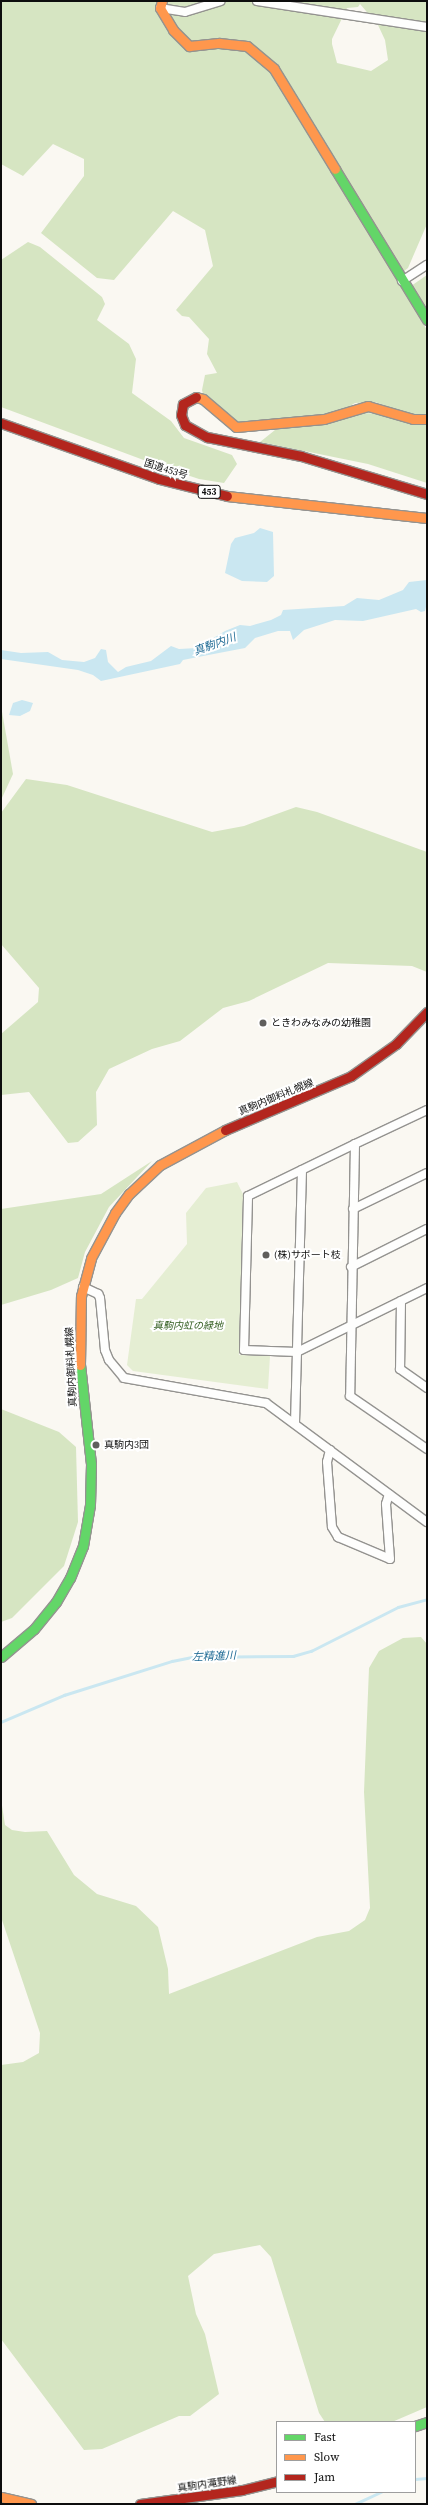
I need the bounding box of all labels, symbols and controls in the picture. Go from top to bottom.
street label: 国道453号 [143,457,189,481]
road number: 453 [197,485,221,499]
water label: 真駒内川 [192,631,238,659]
place label: ときわみなみの幼稚園 [271,1017,371,1029]
marker: ときわみなみの幼稚園 [258,1018,268,1028]
street label: 真駒内御料札幌線 [237,1076,315,1118]
place label: (株)サポート枝 [274,1249,341,1261]
marker: (株)サポート枝 [261,1250,271,1260]
park label: 真駒内虹の緑地 [153,1320,223,1332]
street label: 真駒内御料札幌線 [63,1327,79,1407]
place label: 真駒内3団 [104,1439,149,1451]
marker: 真駒内3団 [91,1440,101,1450]
water label: 左精進川 [192,1650,236,1664]
legend [276,2421,416,2493]
text: Fast [314,2429,336,2445]
text: Slow [314,2449,339,2465]
text: Jam [314,2469,335,2485]
street label: 真駒内滝野線 [176,2474,238,2494]

